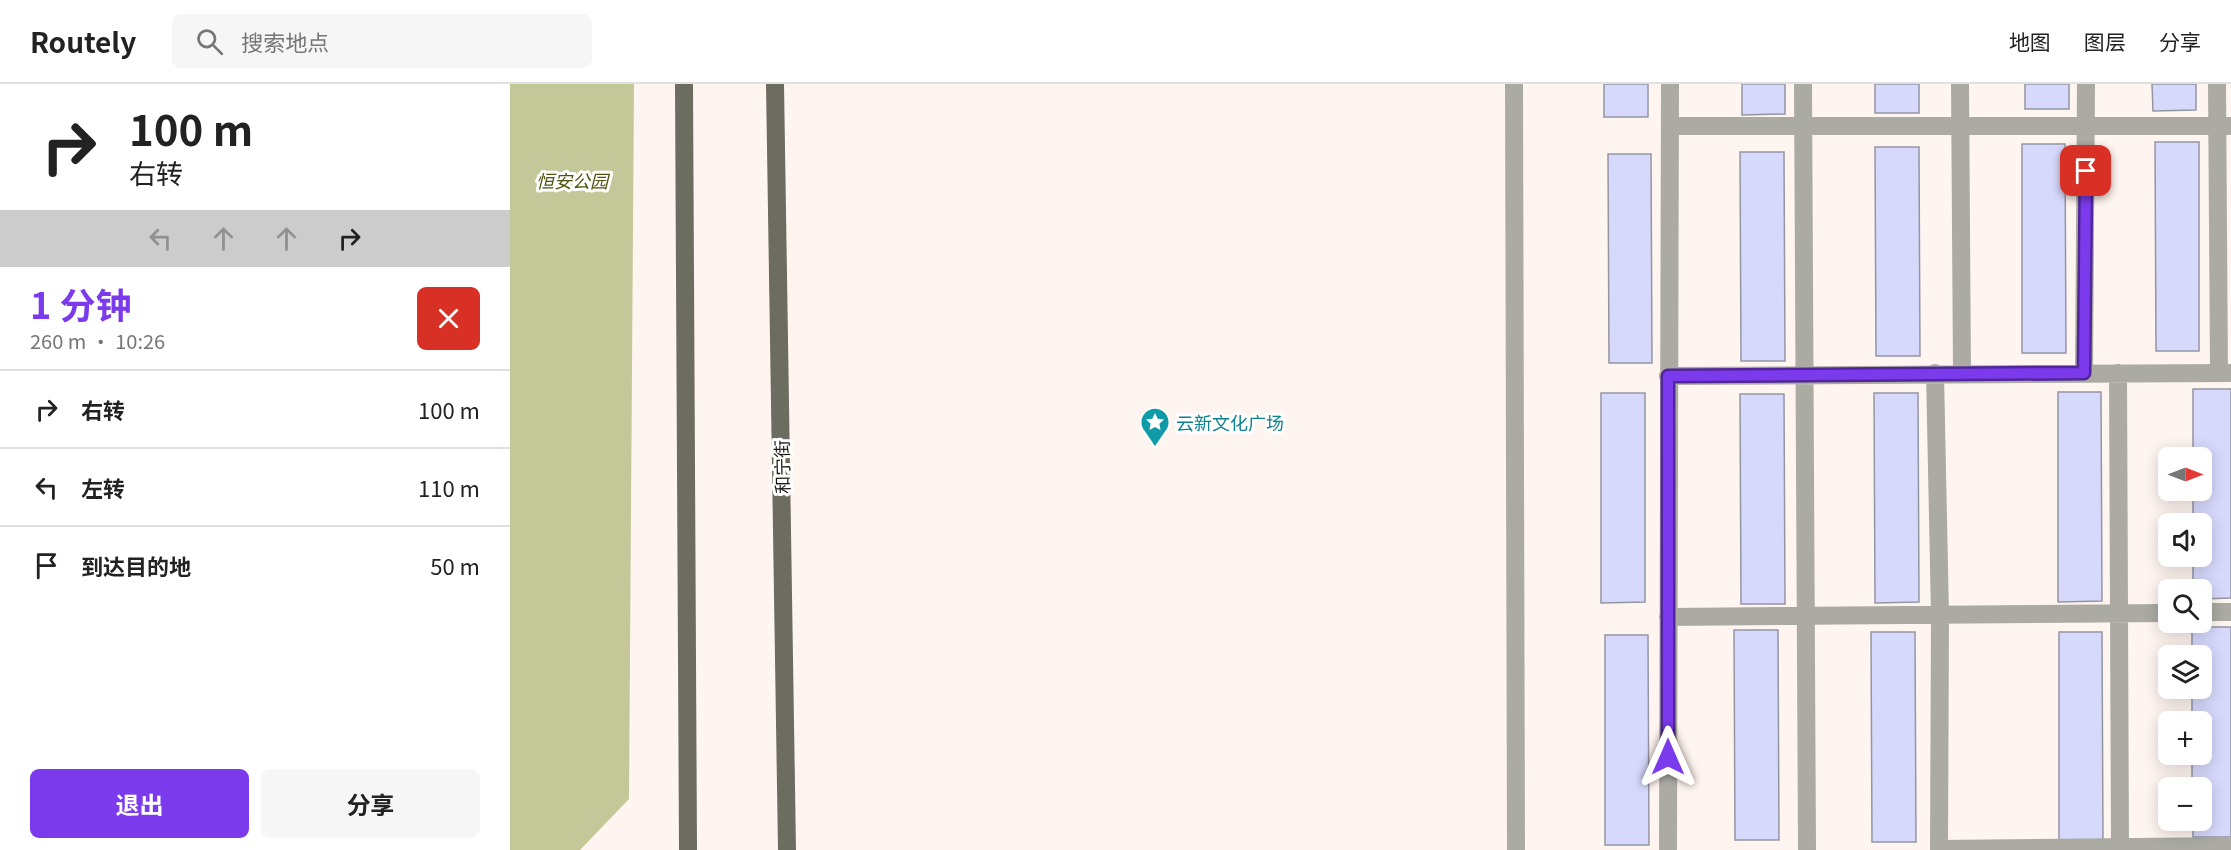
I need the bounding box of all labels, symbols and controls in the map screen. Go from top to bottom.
search box [172,14,592,68]
text: Routely [30,21,136,61]
icon: search [193,25,226,58]
text: 搜索地点 [241,25,329,57]
text: 地图 [2009,26,2051,56]
text: 图层 [2084,26,2126,56]
text: 分享 [2159,26,2201,56]
text: 100 m [129,97,253,158]
icon: right [30,108,108,186]
pin [2060,145,2111,196]
text: 右转 [129,153,183,192]
icon: arrive [2069,154,2102,187]
park label: 恒安公园 [536,167,611,193]
icon: left [144,222,177,255]
icon: ahead [207,222,240,255]
icon: ahead [270,222,303,255]
icon: right [333,222,366,255]
text: 1 分钟 [30,277,131,329]
button: close [417,287,480,350]
text: 260 m · 10:26 [30,326,165,355]
icon: right [30,393,63,426]
text: 右转 [81,393,125,425]
text: 100 m [418,393,480,425]
place icon: 云新文化广场 [1139,406,1171,448]
place label: 云新文化广场 [1176,409,1284,435]
street label: 和宁街 [768,440,794,494]
north arrow [2158,447,2212,501]
map controls [2158,447,2212,831]
icon: left [30,471,63,504]
text: 左转 [81,471,125,503]
text: 110 m [418,471,480,503]
button: sound [2158,513,2212,567]
icon: arrive [30,549,63,582]
text: 到达目的地 [81,549,191,581]
text: 50 m [430,549,480,581]
button: search [2158,579,2212,633]
button: layers [2158,645,2212,699]
button: + [2158,711,2212,765]
position arrow [1636,725,1700,789]
button: 退出 [30,769,249,838]
button: 分享 [261,769,480,838]
button: − [2158,777,2212,831]

